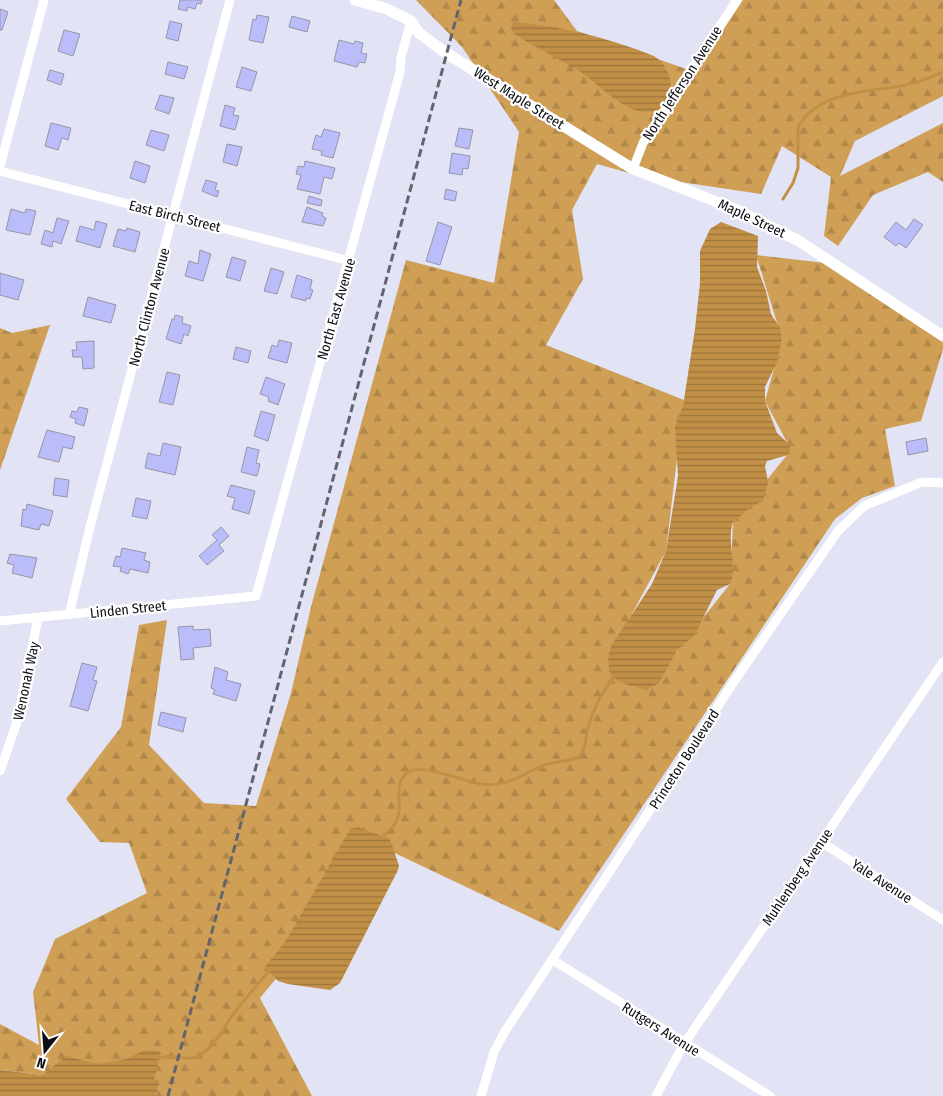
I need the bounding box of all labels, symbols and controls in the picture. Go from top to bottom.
street label: North Jefferson Avenue [639,23,726,144]
street label: West Maple Street [470,64,568,133]
street label: Maple Street [715,195,789,242]
street label: East Birch Street [127,197,223,236]
street label: North Clinton Avenue [125,246,174,368]
street label: North East Avenue [314,256,359,362]
street label: Linden Street [89,597,167,622]
street label: Wenonah Way [10,640,43,722]
street label: Princeton Boulevard [646,706,723,812]
street label: Muhlenberg Avenue [759,825,836,929]
street label: Yale Avenue [848,856,915,907]
street label: Rutgers Avenue [619,999,703,1060]
north arrow [20,1026,70,1076]
text: N [35,1054,48,1072]

